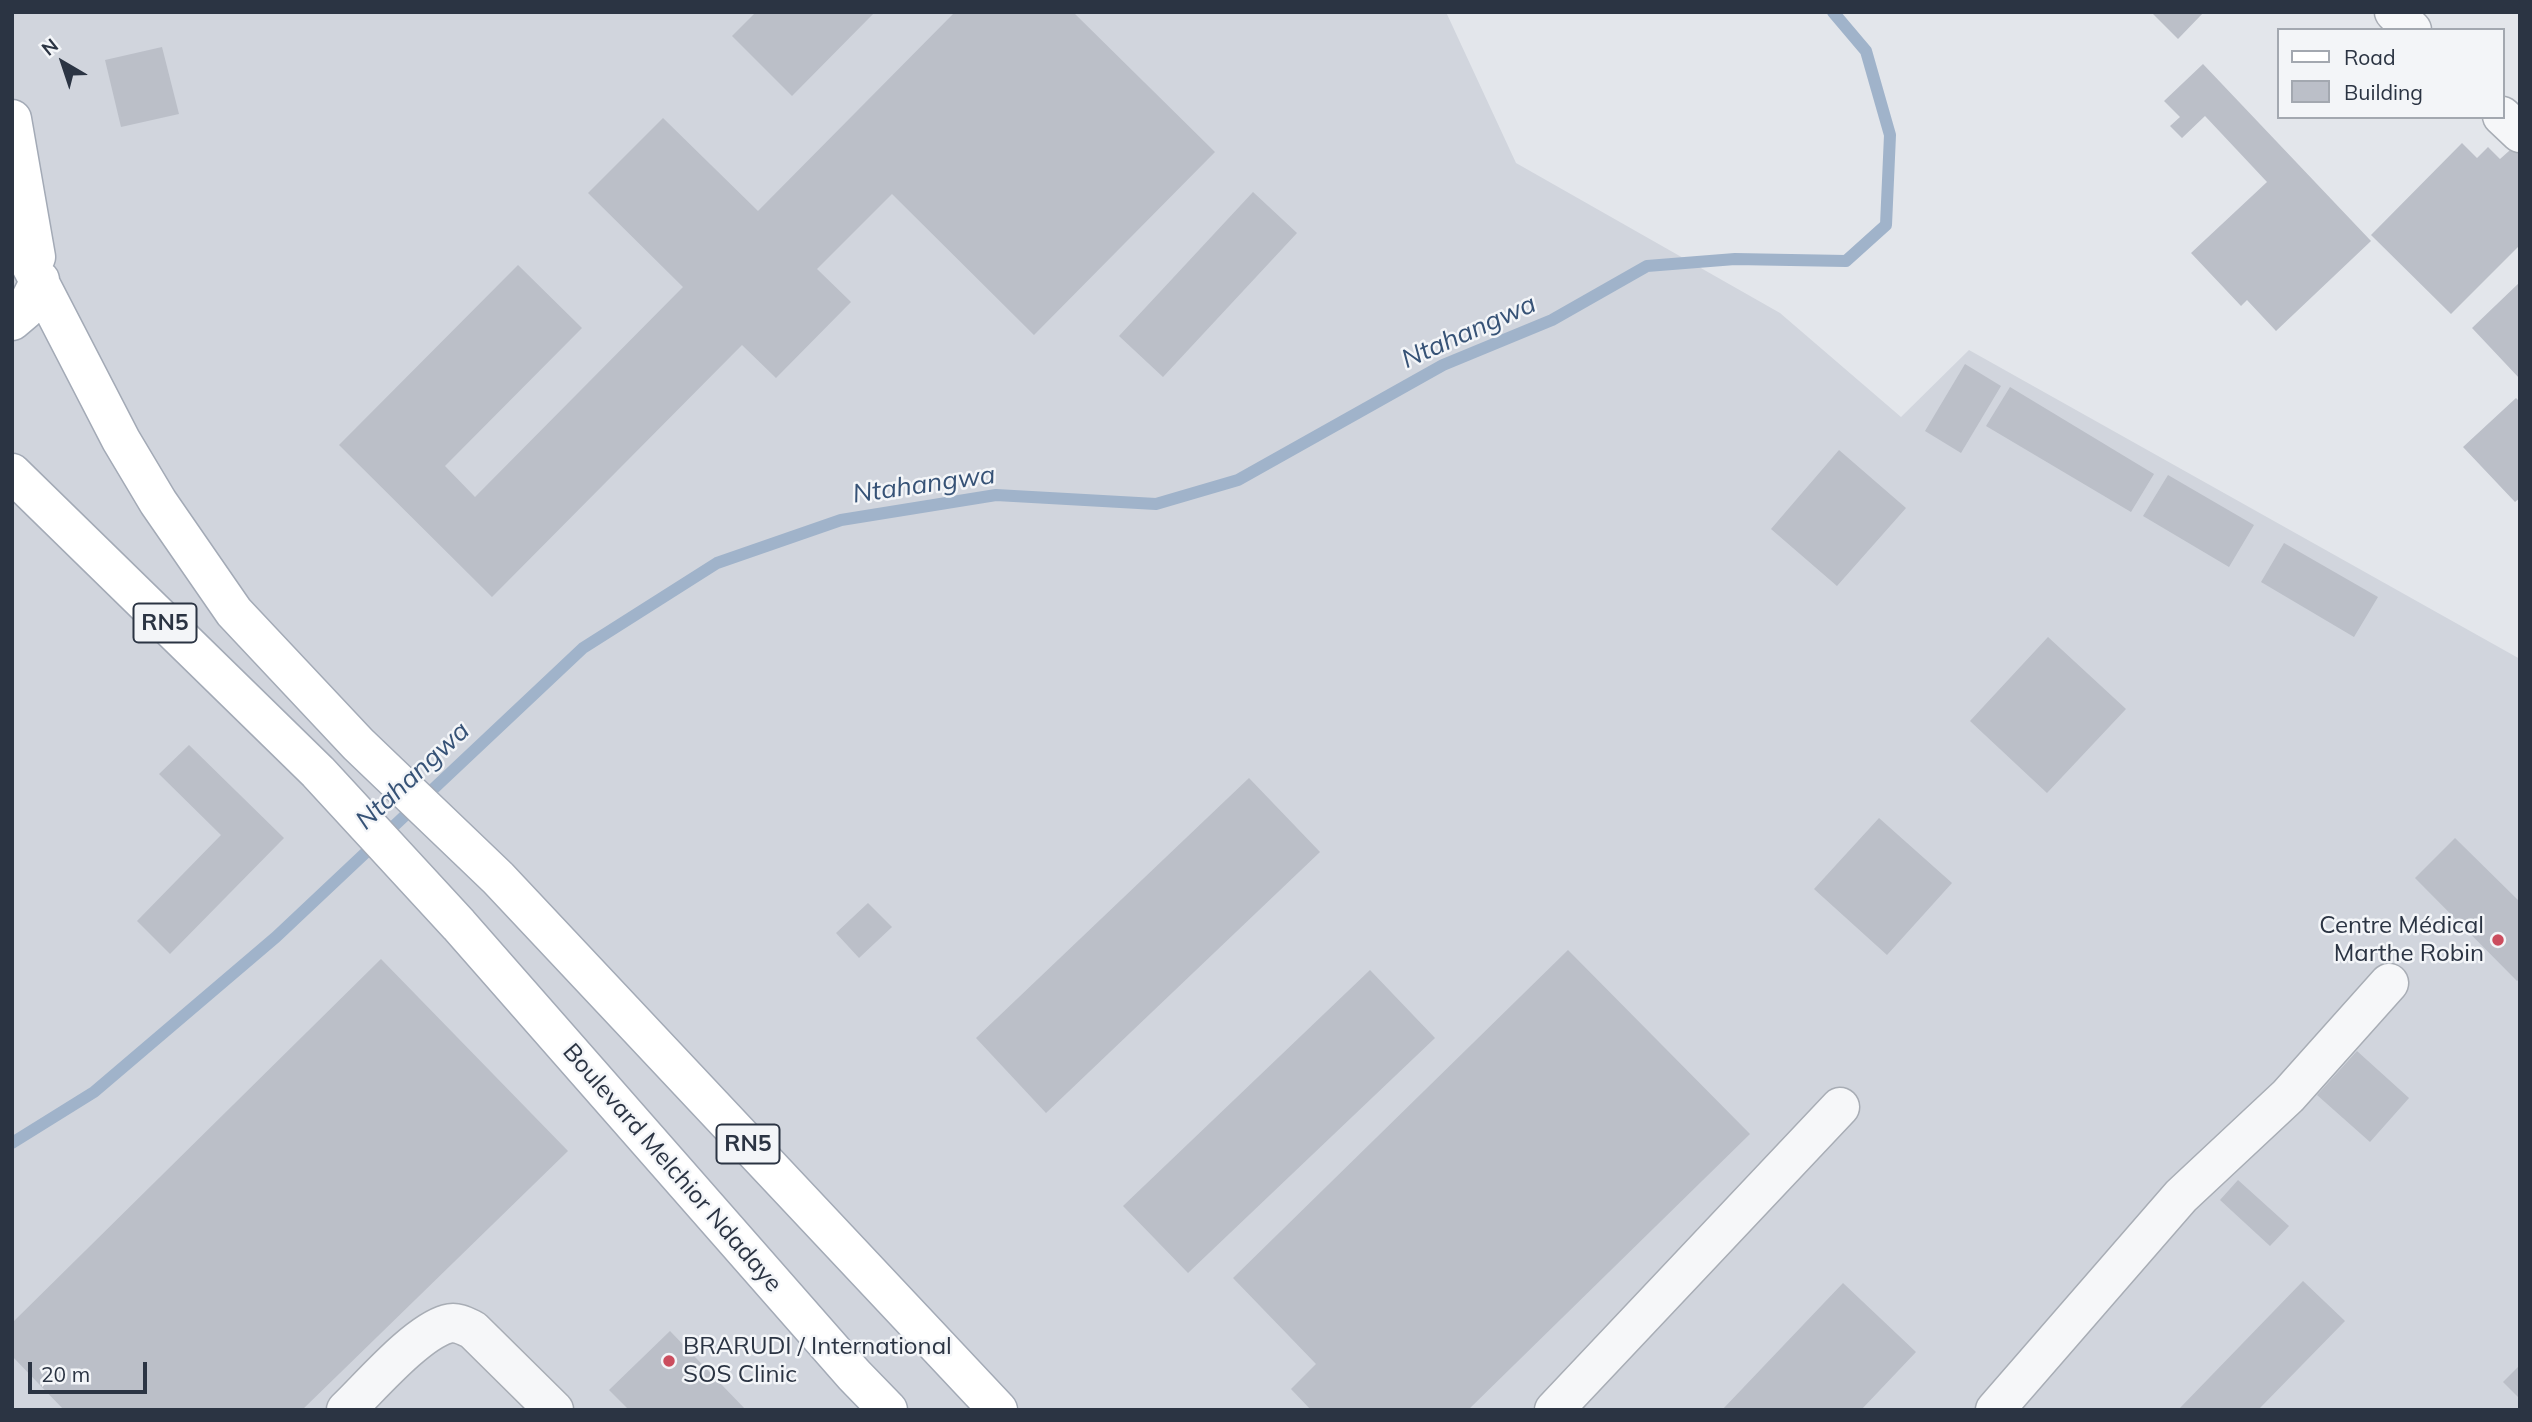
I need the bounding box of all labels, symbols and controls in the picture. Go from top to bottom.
north arrow [28,28,98,98]
legend [2276,28,2504,119]
text: N [37,33,63,61]
text: Road [2344,44,2395,70]
text: Building [2344,79,2423,105]
water label: Ntahangwa [1397,289,1541,375]
water label: Ntahangwa [851,460,997,510]
road number: RN5 [134,604,196,642]
water label: Ntahangwa [350,716,476,836]
place label: Centre Médical Marthe Robin [2319,912,2484,968]
marker: Centre Médical Marthe Robin [2490,932,2506,948]
street label: Boulevard Melchior Ndadaye [556,1038,788,1298]
road number: RN5 [716,1124,780,1163]
place label: BRARUDI / International SOS Clinic [683,1333,952,1389]
scale bar [32,1348,150,1392]
marker: BRARUDI / International SOS Clinic [661,1353,677,1369]
text: 20 m [41,1361,90,1387]

